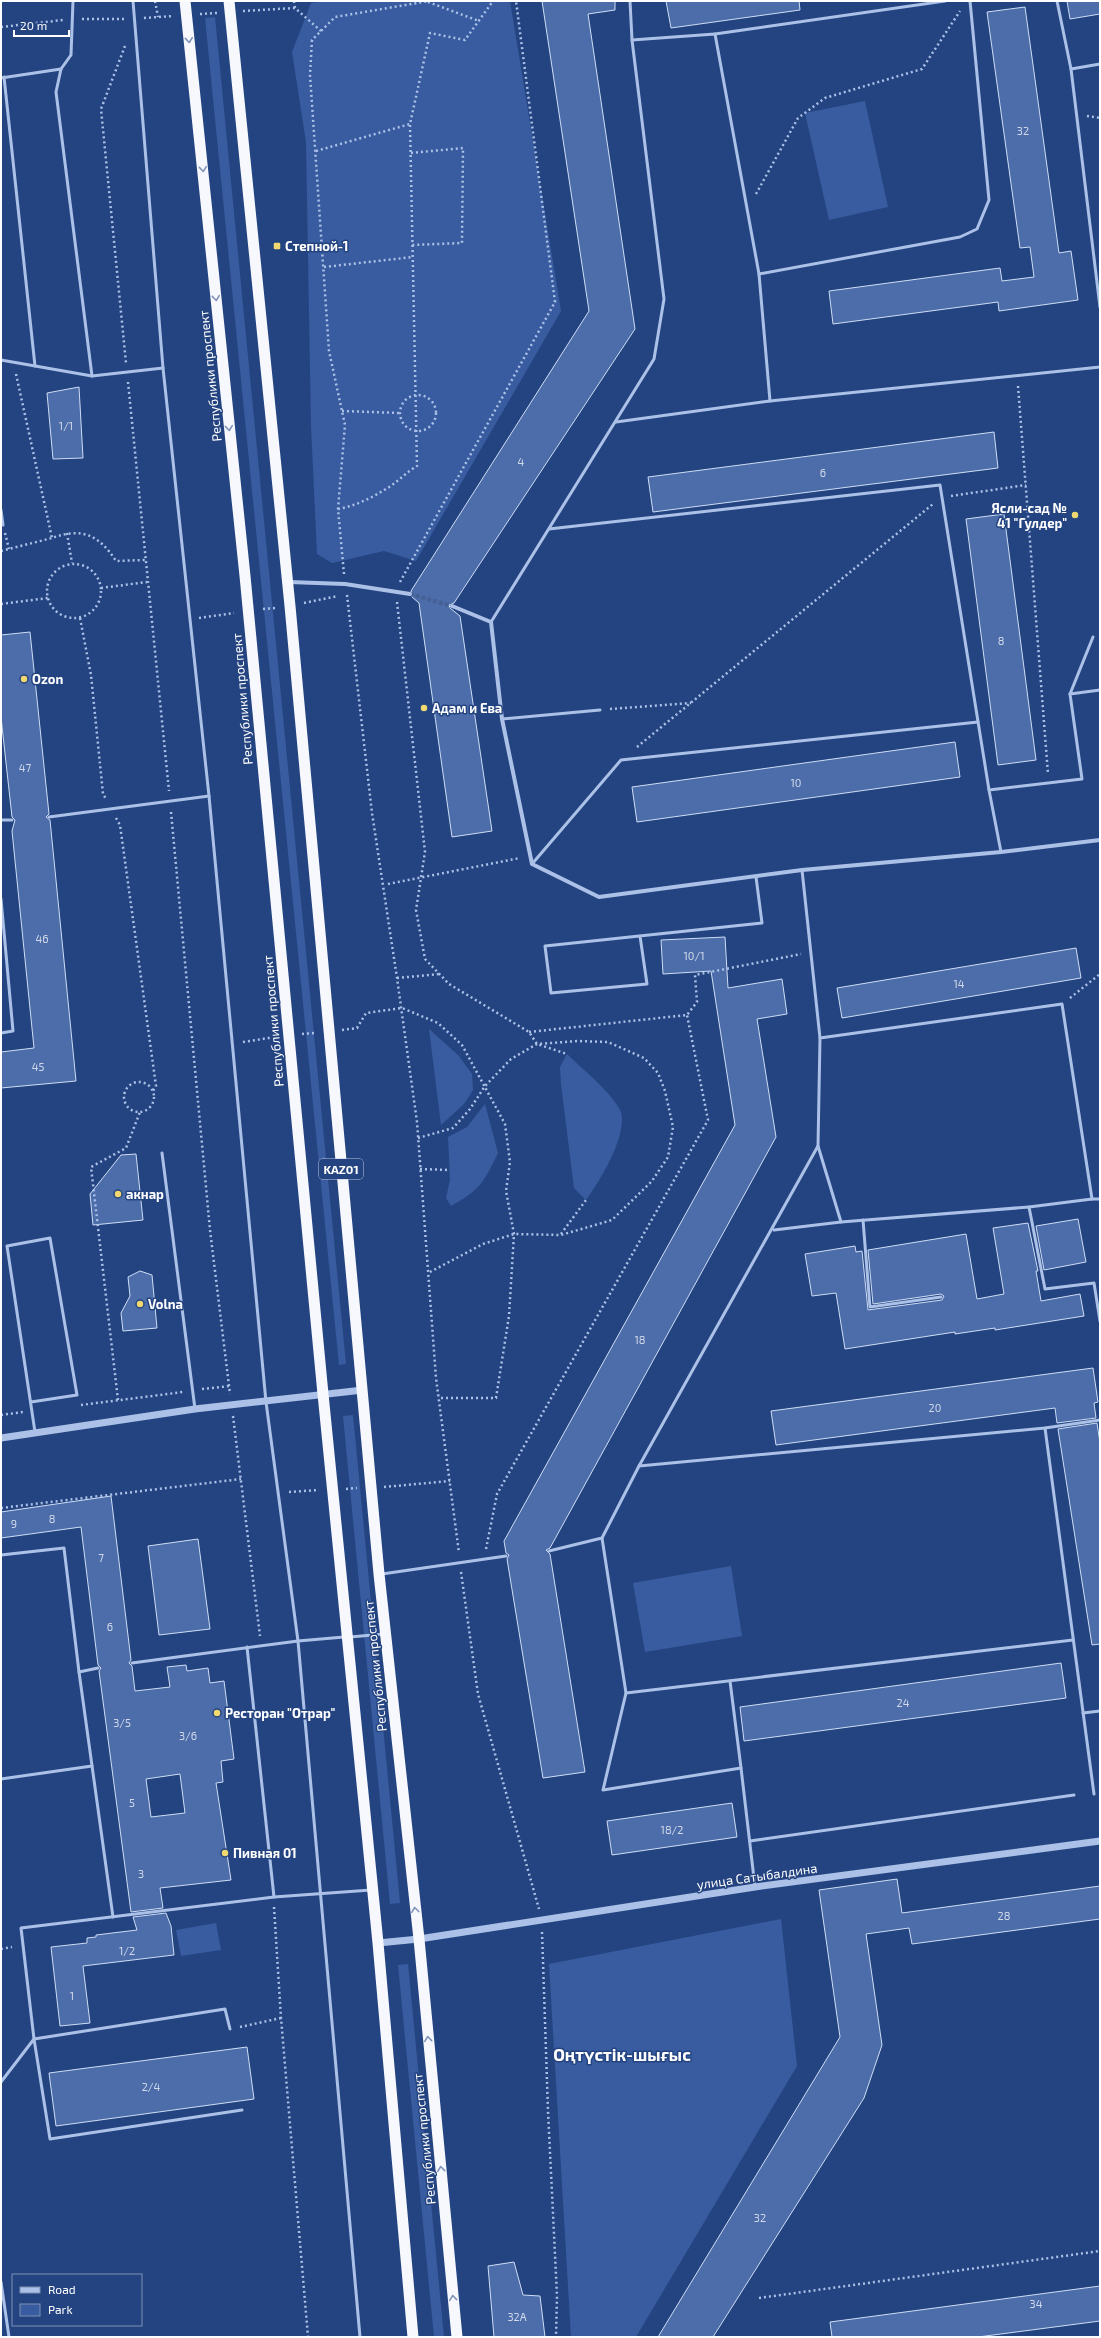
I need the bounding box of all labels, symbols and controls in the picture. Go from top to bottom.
scale bar [14,12,69,38]
text: 20 m [20,18,47,32]
one-way arrow [185,37,194,43]
house number: 32 [1017,124,1029,137]
one-way arrow [198,166,207,172]
place label: Степной-1 [285,238,348,254]
marker: Степной-1 [272,241,282,251]
one-way arrow [211,295,220,301]
street label: Республики проспект [195,309,225,442]
house number: 1/1 [59,419,73,432]
one-way arrow [225,425,234,431]
house number: 4 [518,455,525,468]
house number: 6 [820,466,826,479]
place label: Ясли-сад № 41 "Гулдер" [992,500,1067,531]
marker: Ясли-сад № 41 "Гулдер" [1070,510,1080,520]
street label: Республики проспект [228,632,256,765]
house number: 8 [998,634,1004,647]
place label: Ozon [32,671,63,687]
marker: Ozon [19,674,29,684]
place label: Адам и Ева [432,700,502,716]
marker: Адам и Ева [419,703,429,713]
house number: 47 [19,761,32,774]
house number: 10 [790,776,802,789]
house number: 46 [35,932,49,945]
house number: 10/1 [683,949,705,962]
street label: Республики проспект [259,954,287,1087]
house number: 14 [953,977,965,990]
house number: 45 [32,1060,44,1073]
road number: KАZ01 [319,1159,363,1179]
place label: акнар [126,1186,164,1202]
marker: акнар [113,1189,123,1199]
place label: Volna [148,1296,183,1312]
marker: Volna [135,1299,145,1309]
house number: 18 [634,1333,646,1346]
house number: 20 [929,1401,941,1414]
house number: 8 [49,1512,55,1525]
house number: 9 [11,1517,17,1530]
house number: 7 [98,1551,104,1564]
street label: Республики проспект [360,1599,390,1732]
house number: 6 [107,1620,113,1633]
house number: 24 [897,1696,910,1709]
place label: Ресторан "Отрар" [225,1705,336,1721]
marker: Ресторан "Отрар" [212,1708,222,1718]
house number: 3/5 [113,1716,131,1729]
house number: 3/6 [179,1729,197,1742]
house number: 5 [129,1796,135,1809]
house number: 18/2 [661,1823,683,1836]
place label: Пивная 01 [233,1845,297,1861]
marker: Пивная 01 [220,1848,230,1858]
street label: улица Сатыбалдина [696,1860,818,1892]
house number: 3 [138,1867,144,1880]
one-way arrow [411,1907,420,1913]
house number: 28 [998,1909,1010,1922]
house number: 1/2 [119,1944,135,1957]
house number: 1 [70,1989,74,2002]
one-way arrow [424,2036,433,2042]
district label: Оңтүстік-шығыс [553,2044,691,2064]
street label: Республики проспект [409,2072,439,2205]
house number: 2/4 [142,2080,161,2093]
one-way arrow [437,2166,446,2172]
house number: 32 [754,2211,766,2224]
legend [12,2274,142,2326]
text: Road [48,2282,76,2296]
one-way arrow [449,2295,458,2301]
house number: 34 [1030,2297,1043,2310]
text: Park [48,2302,73,2316]
house number: 32А [507,2310,527,2323]

